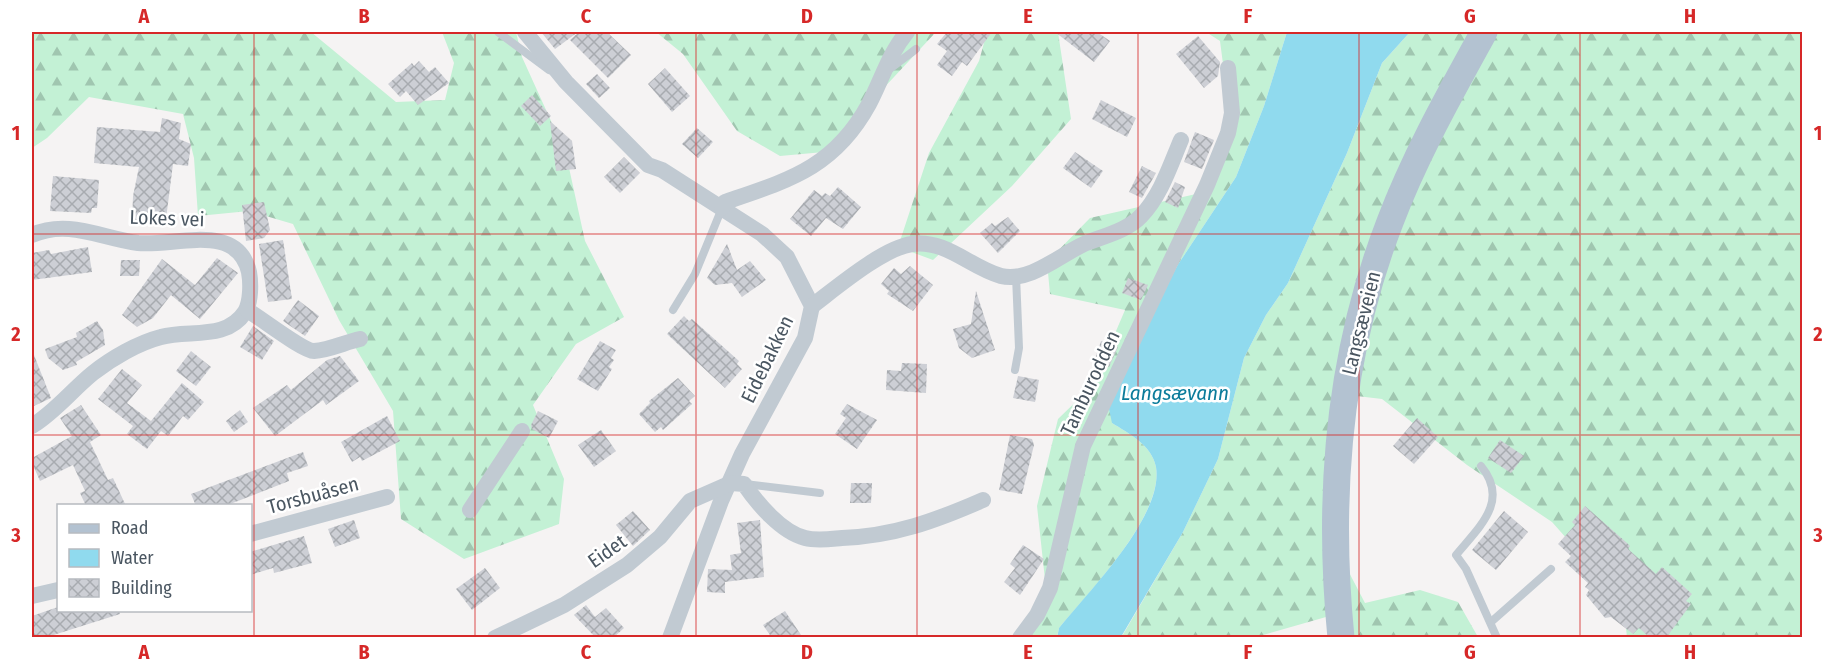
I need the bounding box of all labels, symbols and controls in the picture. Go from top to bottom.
text: A [138,4,151,28]
text: B [358,4,370,28]
text: C [581,4,592,28]
text: D [801,4,813,28]
text: E [1023,4,1033,28]
text: F [1244,4,1253,28]
text: G [1464,4,1476,28]
text: H [1684,4,1696,28]
text: 1 [12,121,20,145]
text: 1 [1814,121,1822,145]
street label: Lokes vei [129,205,205,231]
street label: Langsæveien [1337,269,1385,377]
street label: Eidebakken [736,311,798,407]
text: 2 [10,322,21,346]
text: 2 [1812,322,1823,346]
street label: Tamburodden [1055,327,1125,439]
water label: Langsævann [1121,380,1229,406]
street label: Torsbuåsen [265,471,361,519]
legend [57,504,252,612]
text: Road [111,517,148,539]
text: 3 [10,523,21,547]
text: 3 [1812,523,1823,547]
street label: Eidet [583,529,631,573]
text: Water [111,547,154,569]
text: Building [111,577,172,599]
text: A [138,640,151,664]
text: B [358,640,370,664]
text: C [581,640,592,664]
text: D [801,640,813,664]
text: E [1023,640,1033,664]
text: F [1244,640,1253,664]
text: G [1464,640,1476,664]
text: H [1684,640,1696,664]

